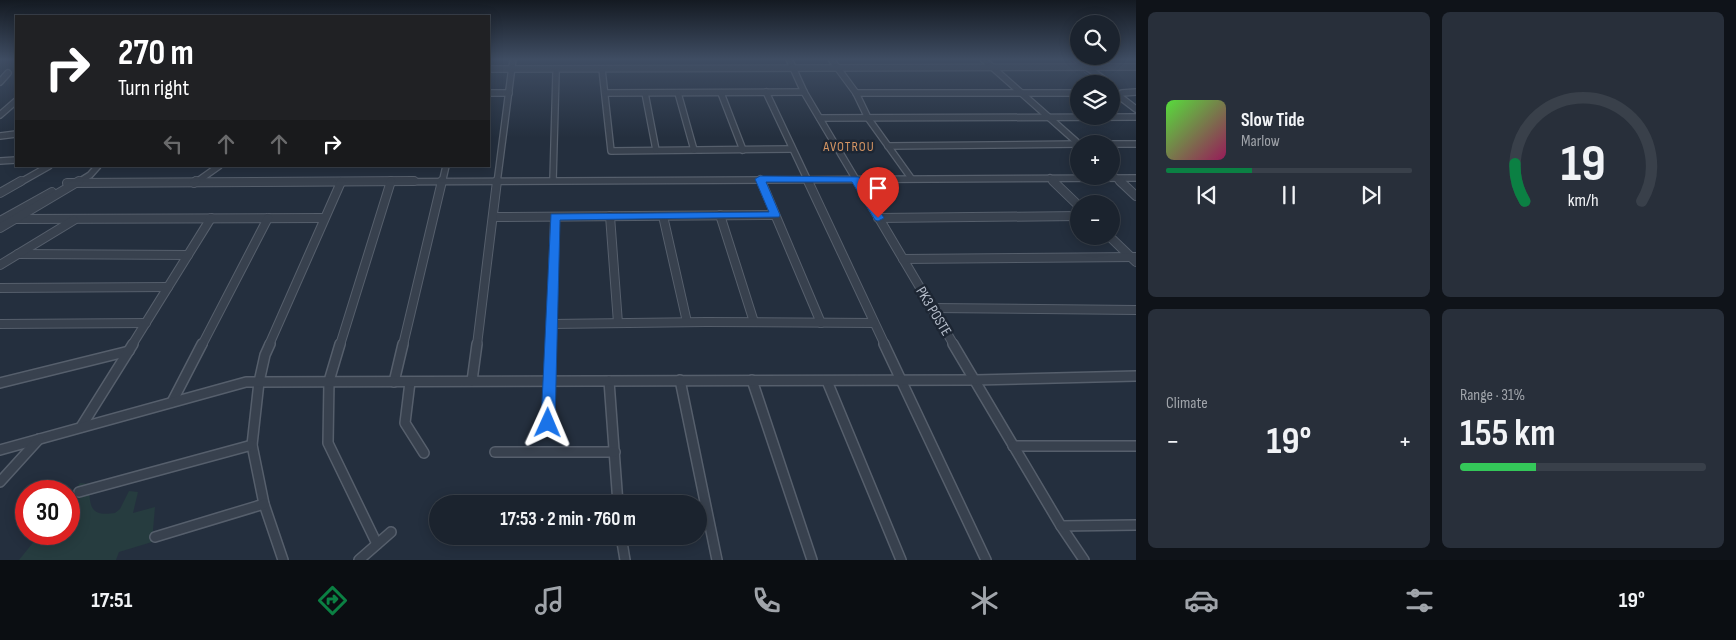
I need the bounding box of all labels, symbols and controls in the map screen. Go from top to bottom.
map controls [1070,15,1120,245]
button: search [1070,15,1120,65]
text: 270 m [118,32,194,75]
icon: right [35,35,100,100]
text: Turn right [118,75,189,102]
button: layers [1070,75,1120,125]
text: Slow Tide [1241,109,1305,132]
icon: left [159,130,187,158]
icon: ahead [212,130,240,158]
icon: ahead [265,130,293,158]
icon: right [318,130,346,158]
text: Marlow [1241,132,1280,151]
text: 19 [1560,133,1606,196]
button: + [1070,135,1120,185]
district label: AVOTROU [822,138,875,155]
pin [857,167,899,218]
icon: arrive [864,174,892,202]
icon: previous [1193,181,1221,209]
icon: pause [1275,181,1303,209]
icon: next [1357,181,1385,209]
text: km/h [1568,190,1598,211]
button: − [1070,195,1120,245]
street label: PK3 POSTE [912,283,956,339]
text: Range · 31% [1460,386,1525,405]
text: Climate [1166,394,1208,413]
position arrow [521,396,573,448]
text: 155 km [1460,411,1556,456]
text: 19° [1267,419,1311,464]
text: − [1166,425,1180,458]
text: + [1398,425,1412,458]
speed limit sign: 30 [15,480,80,545]
text: 17:53 · 2 min · 760 m [500,508,636,531]
icon: directions [315,583,350,618]
icon: music [532,583,567,618]
icon: phone [749,583,784,618]
icon: climate [967,583,1002,618]
icon: car [1184,583,1219,618]
icon: filters [1402,583,1437,618]
text: 17:51 [91,587,132,614]
text: 19° [1619,587,1645,614]

